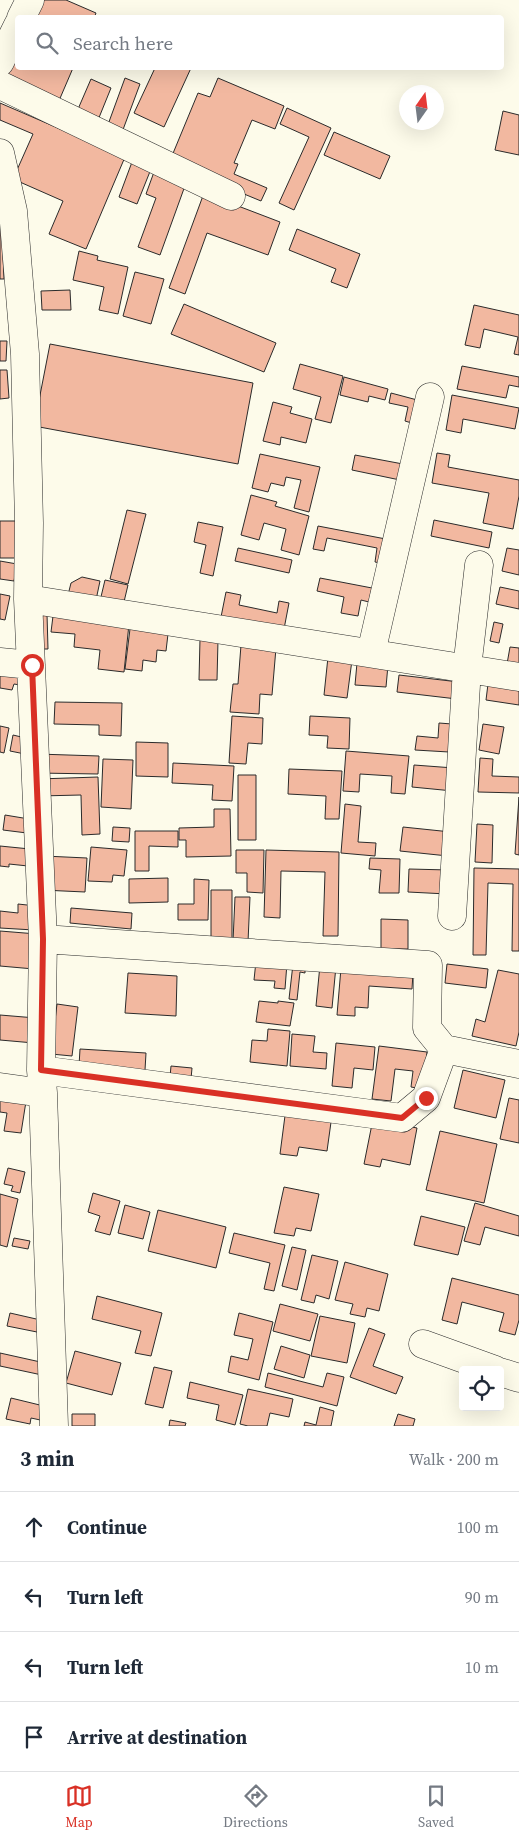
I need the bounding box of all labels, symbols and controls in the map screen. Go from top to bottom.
search box [15,15,504,70]
icon: search [33,29,61,57]
text: Search here [73,30,173,56]
north arrow [399,85,444,130]
route start [21,654,44,677]
route end [415,1087,438,1110]
map controls [459,1366,504,1411]
button: locate [459,1366,504,1411]
text: 3 min [20,1444,75,1473]
text: Walk · 200 m [409,1448,499,1470]
icon: ahead [20,1513,48,1541]
text: Continue [67,1514,147,1540]
text: 100 m [457,1516,499,1538]
icon: left [20,1583,48,1611]
text: Turn left [67,1584,143,1610]
text: 90 m [465,1586,499,1608]
icon: left [20,1653,48,1681]
text: Turn left [67,1654,143,1680]
text: 10 m [465,1656,499,1678]
icon: arrive [20,1723,48,1751]
text: Arrive at destination [67,1724,247,1750]
tab: Map [65,1782,93,1832]
tab: Directions [223,1782,288,1832]
tab: Saved [418,1782,454,1832]

